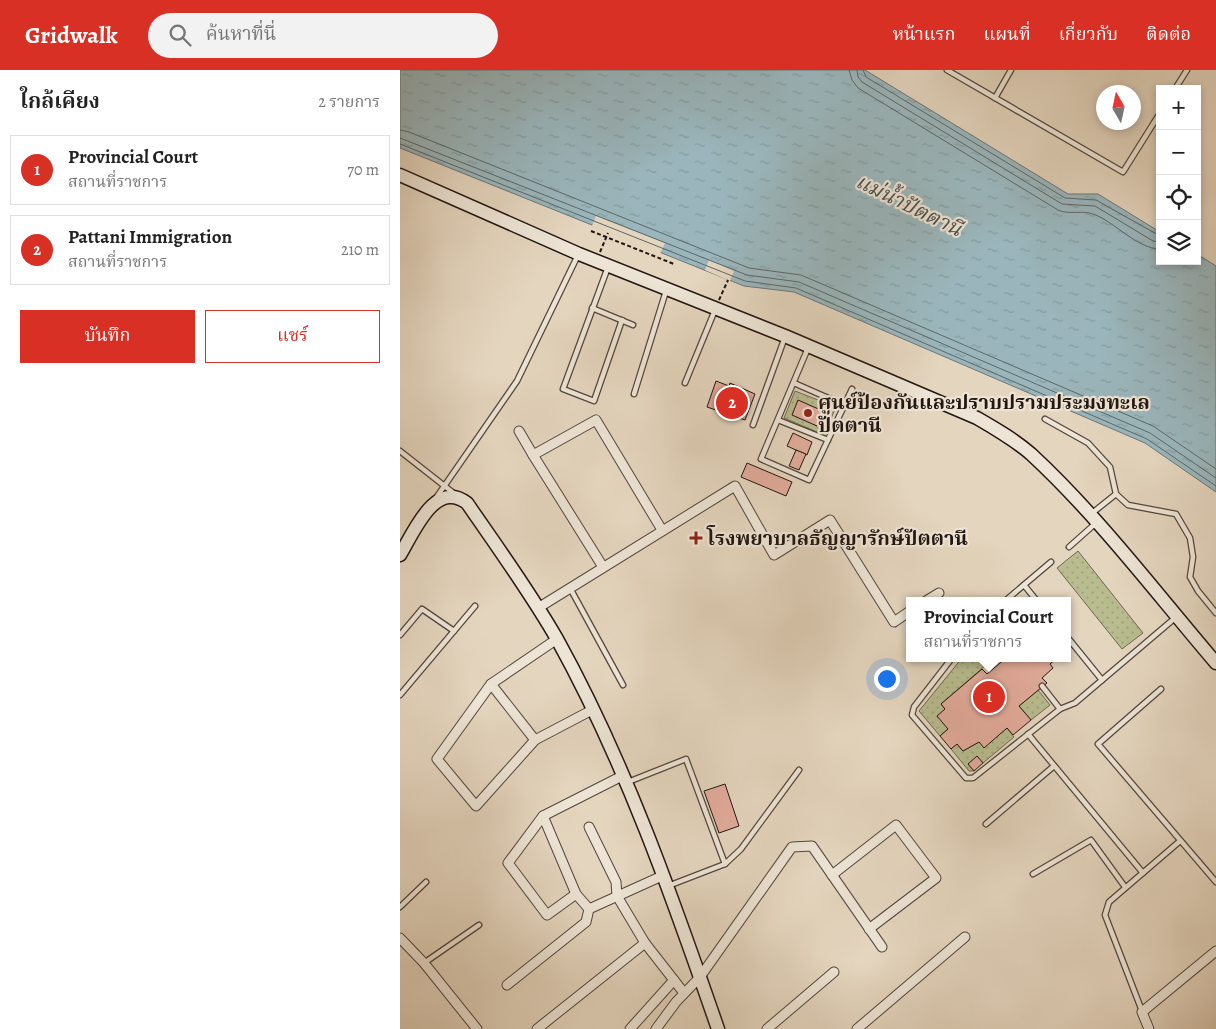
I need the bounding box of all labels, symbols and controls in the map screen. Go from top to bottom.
search box [148,13,498,58]
text: Gridwalk [25,19,118,51]
icon: search [166,21,194,49]
text: ค้นหาที่นี่ [206,21,276,47]
text: หน้าแรก [892,22,955,46]
text: แผนที่ [983,22,1031,46]
text: เกี่ยวกับ [1059,22,1118,46]
text: ติดต่อ [1146,22,1191,46]
north arrow [1096,85,1141,130]
map controls [1156,85,1201,265]
button: + [1156,85,1201,130]
text: ใกล้เคียง [20,87,100,115]
text: 2 รายการ [318,91,380,113]
button: − [1156,130,1201,175]
text: Provincial Court [68,144,198,170]
text: 1 [34,159,40,181]
text: 70 m [347,159,379,181]
water label: แม่น้ำปัตตานี [851,165,969,244]
text: สถานที่ราชการ [68,171,167,193]
button: locate [1156,175,1201,220]
button: layers [1156,220,1201,265]
text: Pattani Immigration [68,224,232,250]
text: 2 [33,239,41,261]
text: 210 m [341,239,379,261]
text: สถานที่ราชการ [68,251,167,273]
button: บันทึก [20,310,195,363]
button: แชร์ [205,310,380,363]
pin: 2 [716,384,748,422]
place label: ศูนย์ป้องกันและปราบปรามประมงทะเล ปัตตานี [818,389,1150,439]
marker: ศูนย์ป้องกันและปราบปรามประมงทะเล ปัตตานี [802,407,814,419]
place label: โรงพยาบาลธัญญารักษ์ปัตตานี [706,525,968,552]
marker: โรงพยาบาลธัญญารักษ์ปัตตานี [689,531,703,545]
popup [906,597,1071,662]
text: Provincial Court [923,604,1054,630]
text: สถานที่ราชการ [923,631,1023,653]
your location [874,666,900,692]
pin: 1 [973,678,1005,716]

